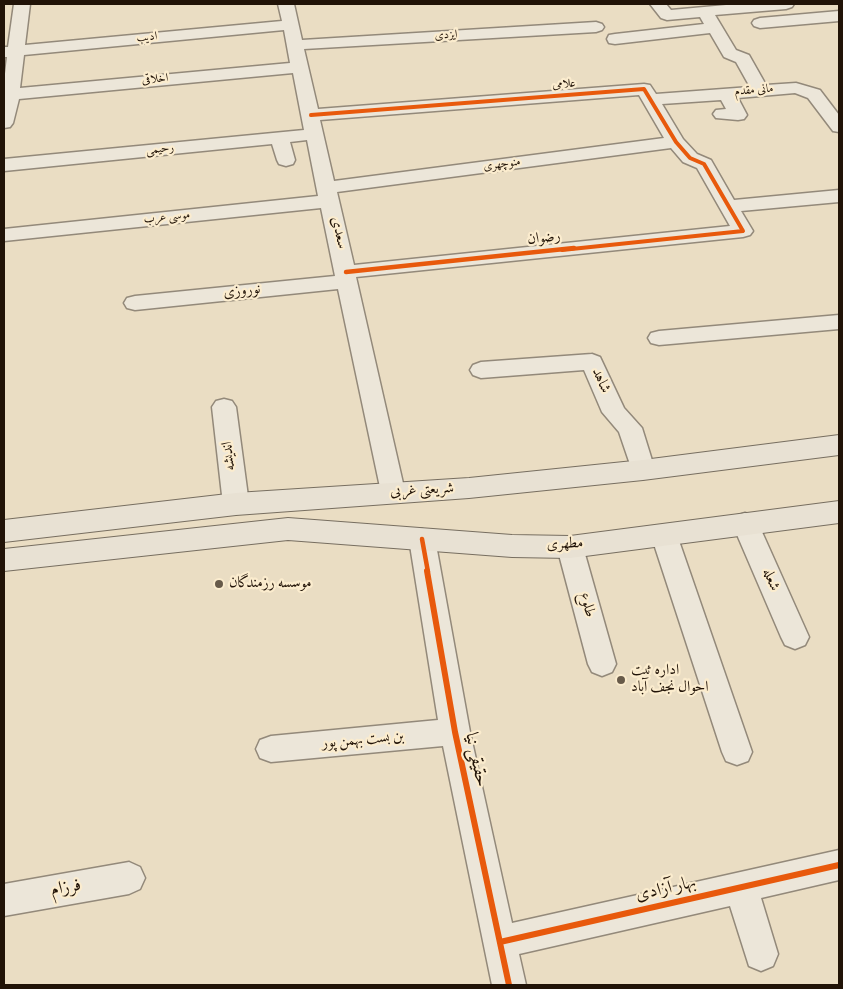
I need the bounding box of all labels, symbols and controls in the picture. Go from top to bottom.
street label: ایزدی [434,28,458,44]
street label: ادیب [136,30,158,46]
street label: اخلاقی [141,72,169,88]
street label: علامی [552,77,576,93]
street label: مانی مقدم [734,82,774,100]
street label: رحیمی [145,141,175,159]
street label: منوچهری [482,155,522,175]
street label: موسی عرب [143,208,191,228]
street label: سعدی [326,215,350,251]
street label: رضوان [526,228,562,250]
street label: نوروزی [222,281,262,303]
street label: شاهد [587,366,613,396]
street label: اندیشه [219,440,241,472]
street label: شریعتی غربی [390,480,454,502]
street label: مطهری [546,535,584,555]
street label: شعله [757,566,783,594]
place label: موسسه رزمندگان [229,575,312,593]
marker: موسسه رزمندگان [213,578,225,590]
street label: طلوع [574,590,598,620]
place label: اداره ثبت احوال نجف آباد [631,662,709,697]
marker: اداره ثبت احوال نجف آباد [615,674,627,686]
street label: بن بست بهمن پور [321,728,405,754]
street label: حقیقی نیا [459,731,491,789]
street label: بهار آزادی [634,873,698,907]
street label: فرزام [49,876,83,902]

